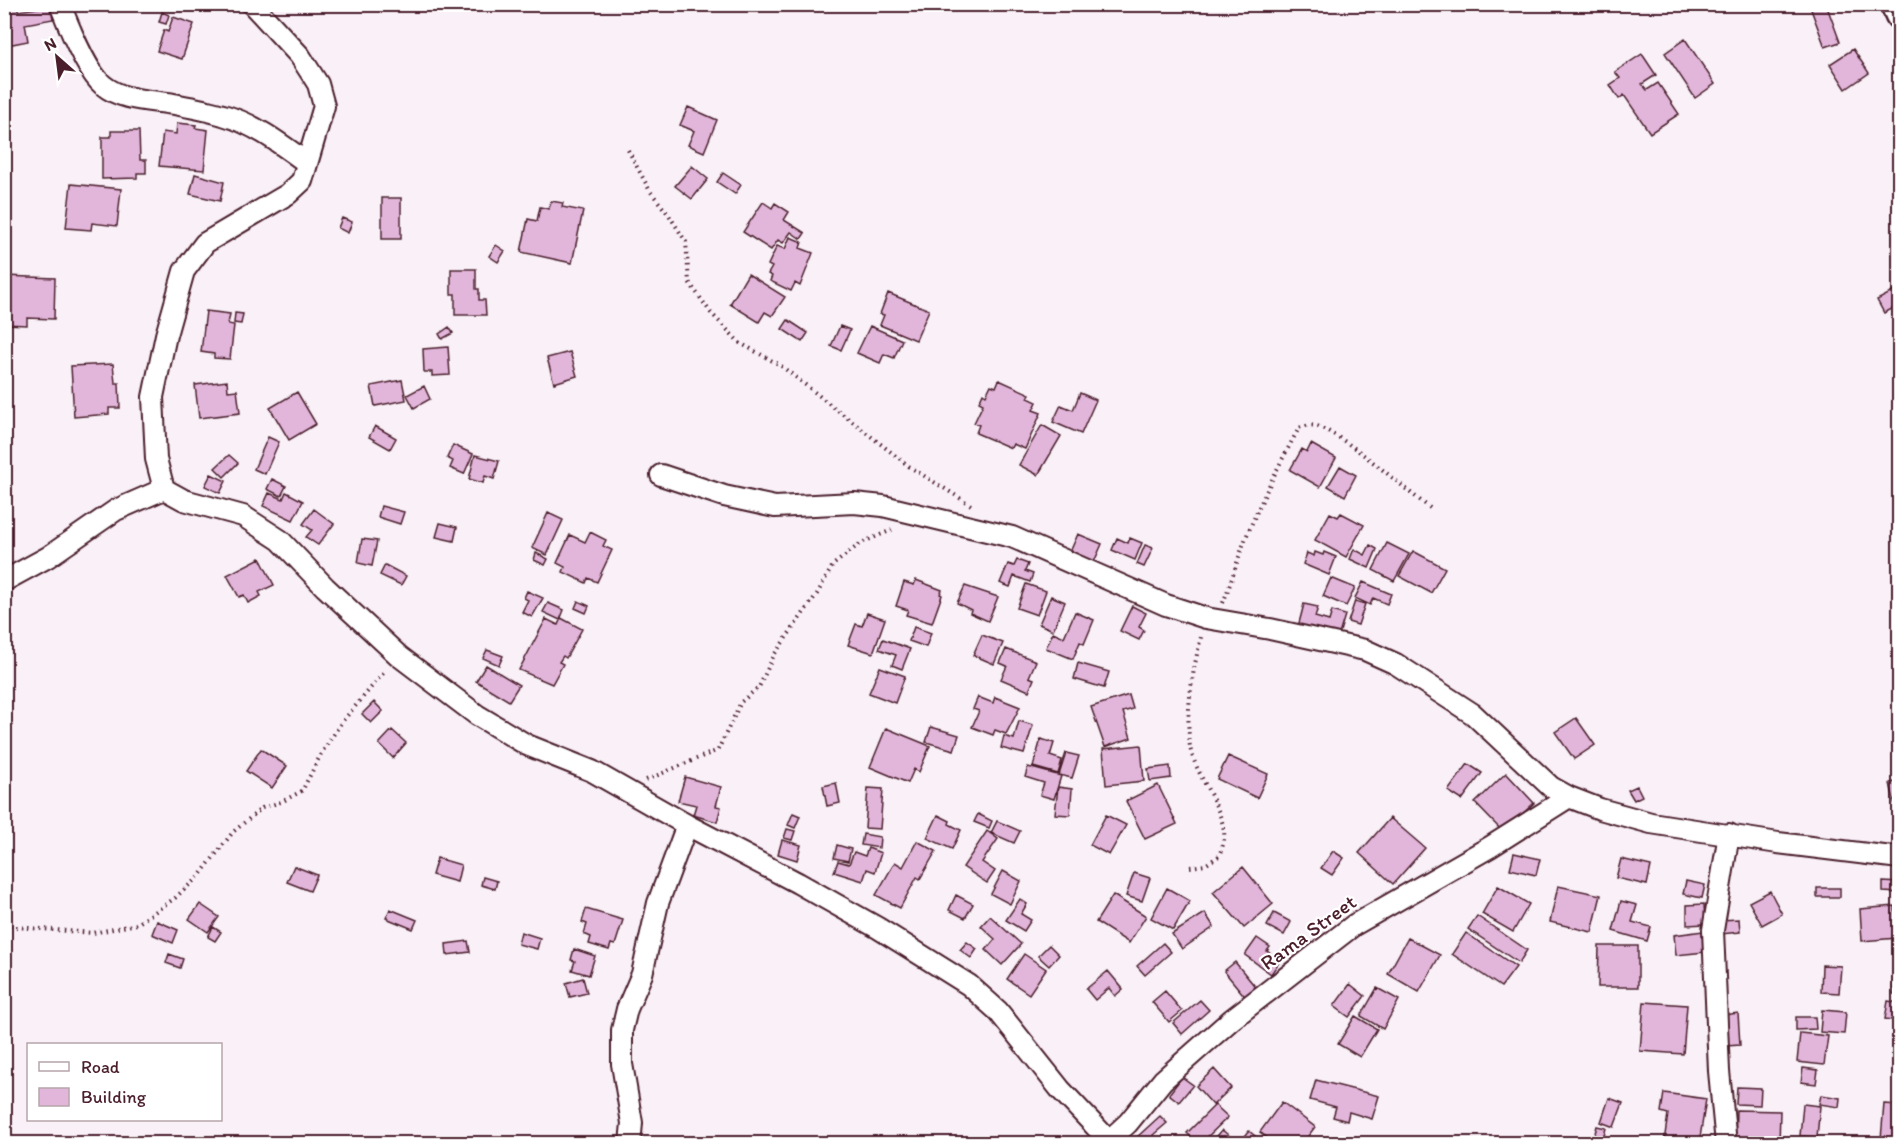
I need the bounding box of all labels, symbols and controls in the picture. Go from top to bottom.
north arrow [27,27,87,87]
text: N [41,33,59,55]
street label: Rama Street [1255,889,1361,975]
legend [27,1043,222,1121]
text: Road [81,1056,120,1078]
text: Building [81,1086,147,1108]

